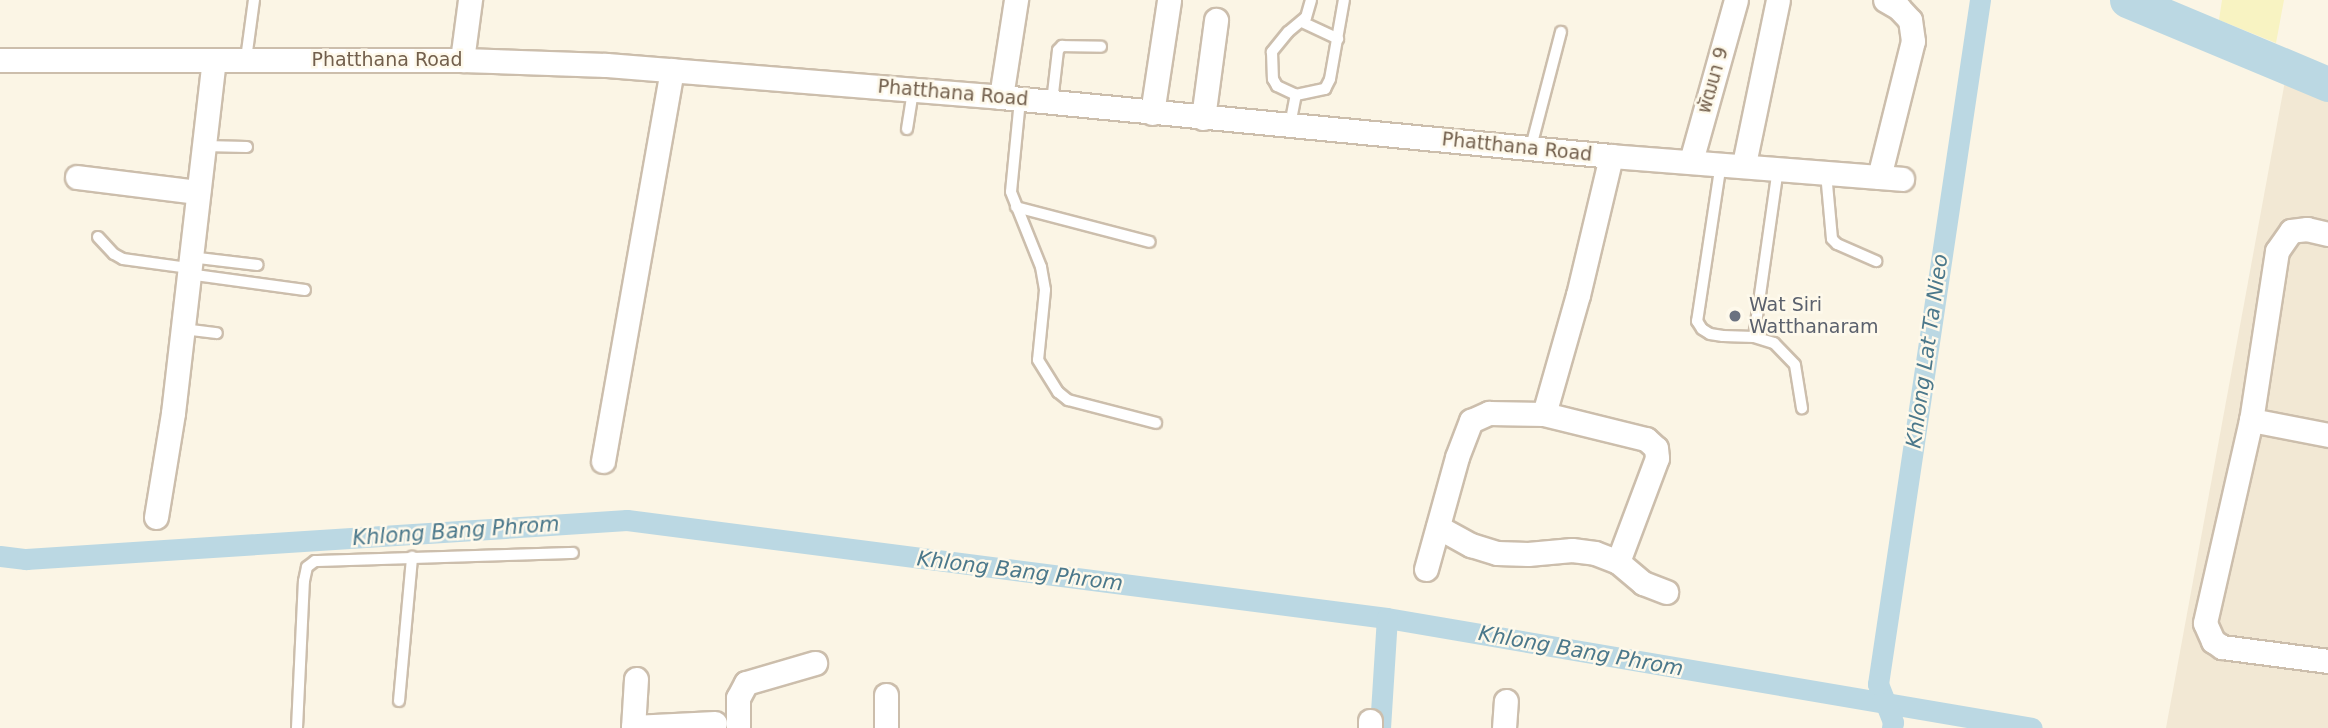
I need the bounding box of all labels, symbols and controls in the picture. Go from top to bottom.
street label: พัฒนา 9 [1693,44,1733,116]
street label: Phatthana Road [311,49,463,71]
street label: Phatthana Road [877,75,1029,111]
street label: Phatthana Road [1441,128,1593,166]
water label: Khlong Lat Ta Nieo [1901,252,1953,450]
place label: Wat Siri Watthanaram [1749,294,1878,338]
marker: Wat Siri Watthanaram [1727,308,1743,324]
water label: Khlong Bang Phrom [352,511,560,551]
water label: Khlong Bang Phrom [915,546,1125,596]
water label: Khlong Bang Phrom [1477,621,1685,681]

